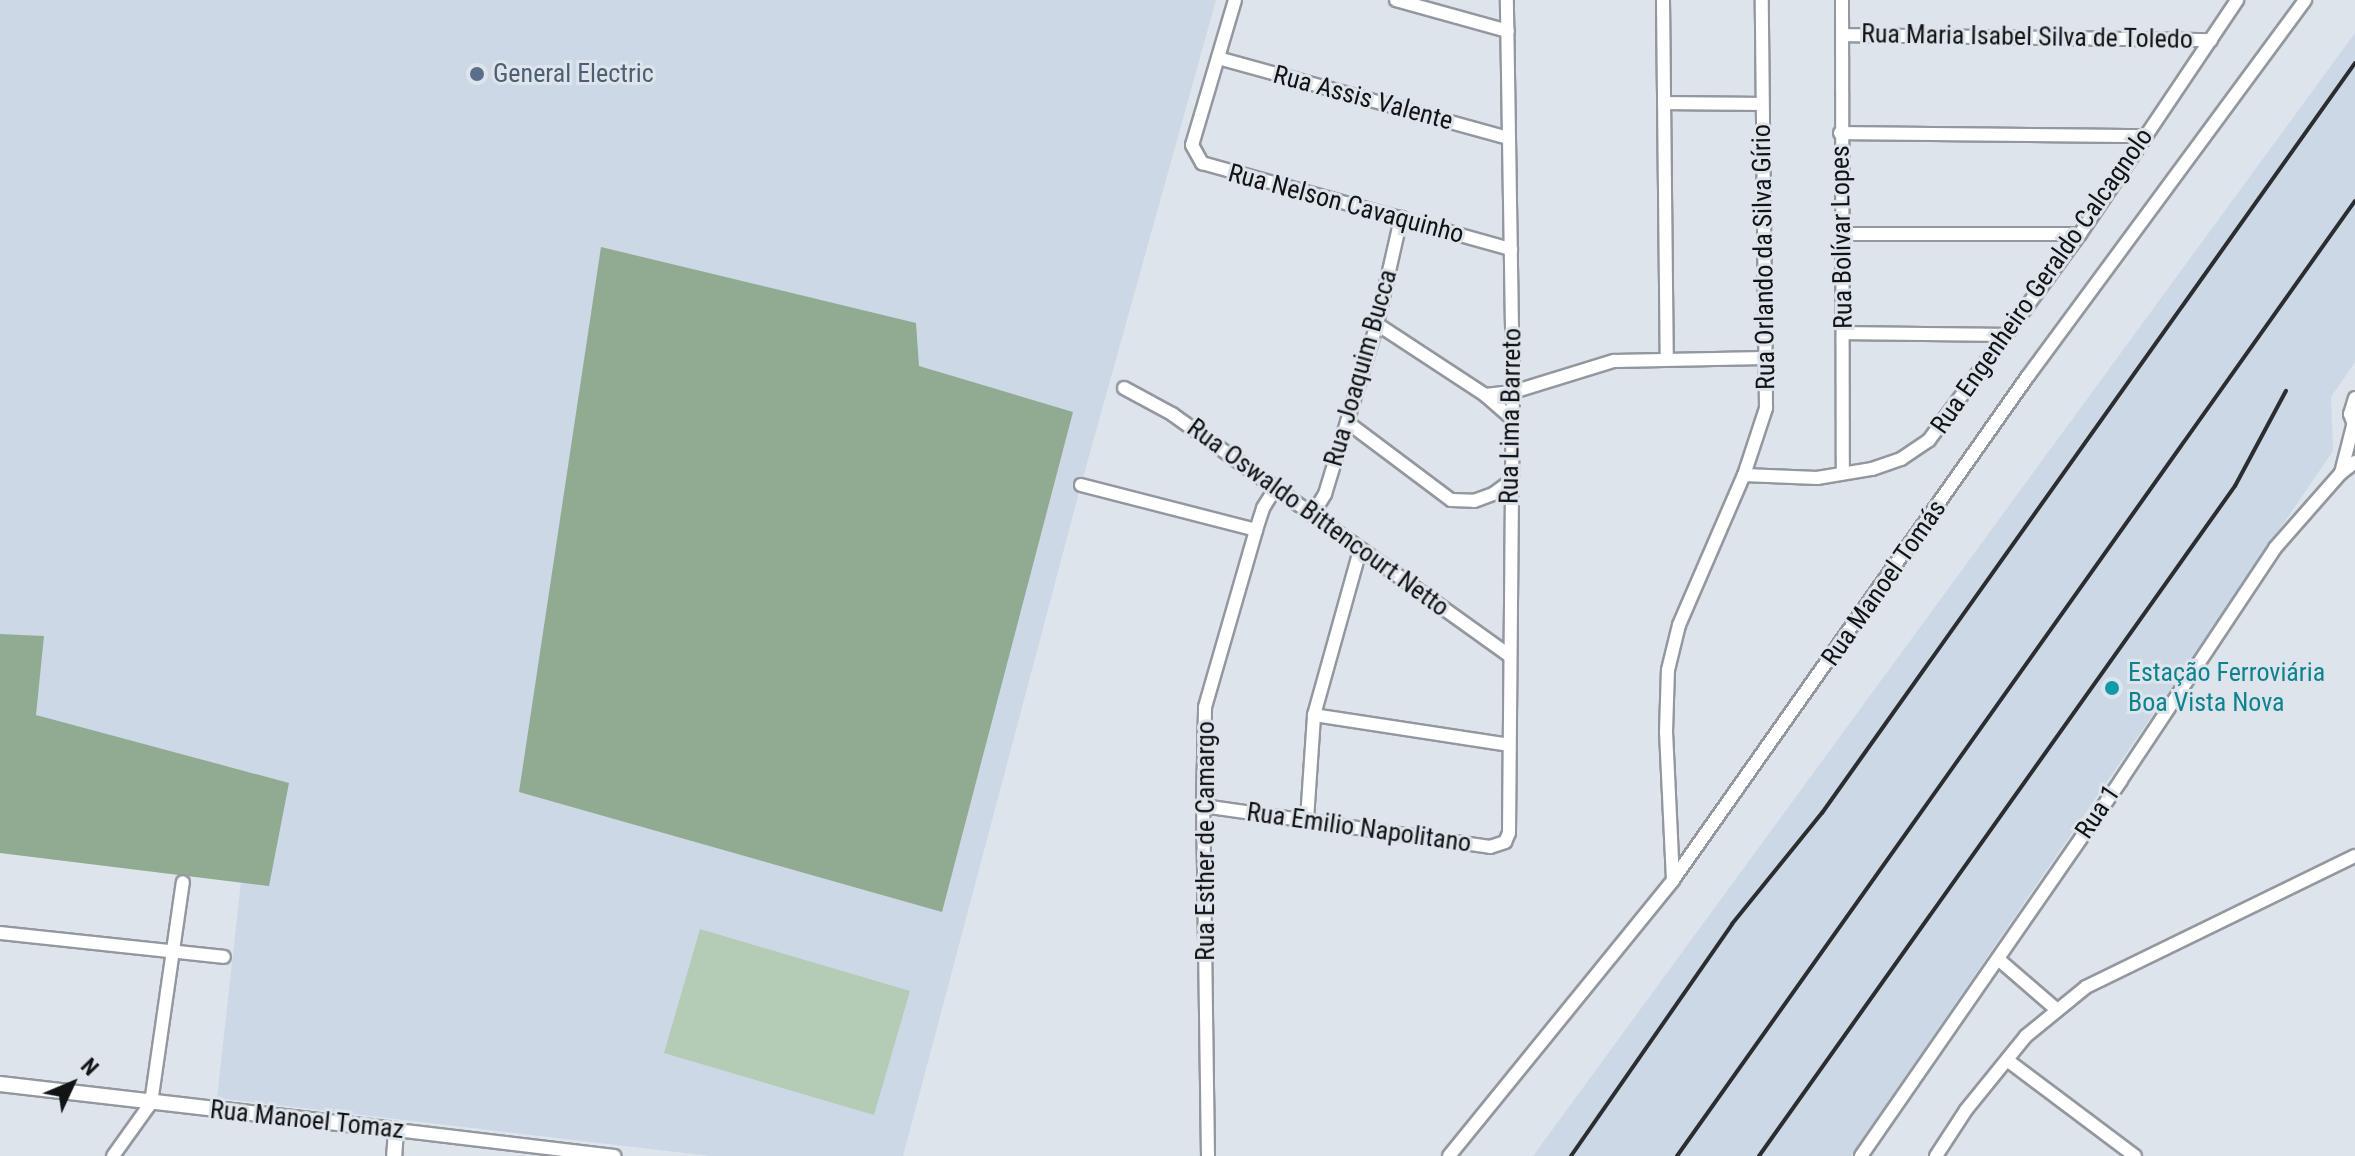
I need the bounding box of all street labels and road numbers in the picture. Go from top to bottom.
street label: Rua Maria Isabel Silva de Toledo [1861,19,2193,55]
street label: Rua Assis Valente [1270,59,1456,137]
street label: Rua Engenheiro Geraldo Calcagnolo [1924,122,2160,440]
street label: Rua Orlando da Silva Gírio [1746,124,1782,390]
street label: Rua Bolívar Lopes [1825,145,1859,329]
street label: Rua Nelson Cavaquinho [1225,158,1467,250]
street label: Rua Joaquim Bucca [1318,266,1404,470]
street label: Rua Lima Barreto [1494,328,1528,504]
street label: Rua Oswaldo Bittencourt Netto [1181,412,1455,624]
street label: Rua Manoel Tomás [1815,494,1953,672]
street label: Rua Esther de Camargo [1190,721,1222,961]
street label: Rua 1 [2069,779,2127,845]
street label: Rua Emilio Napolitano [1245,797,1473,859]
street label: Rua Manoel Tomaz [208,1094,406,1146]

